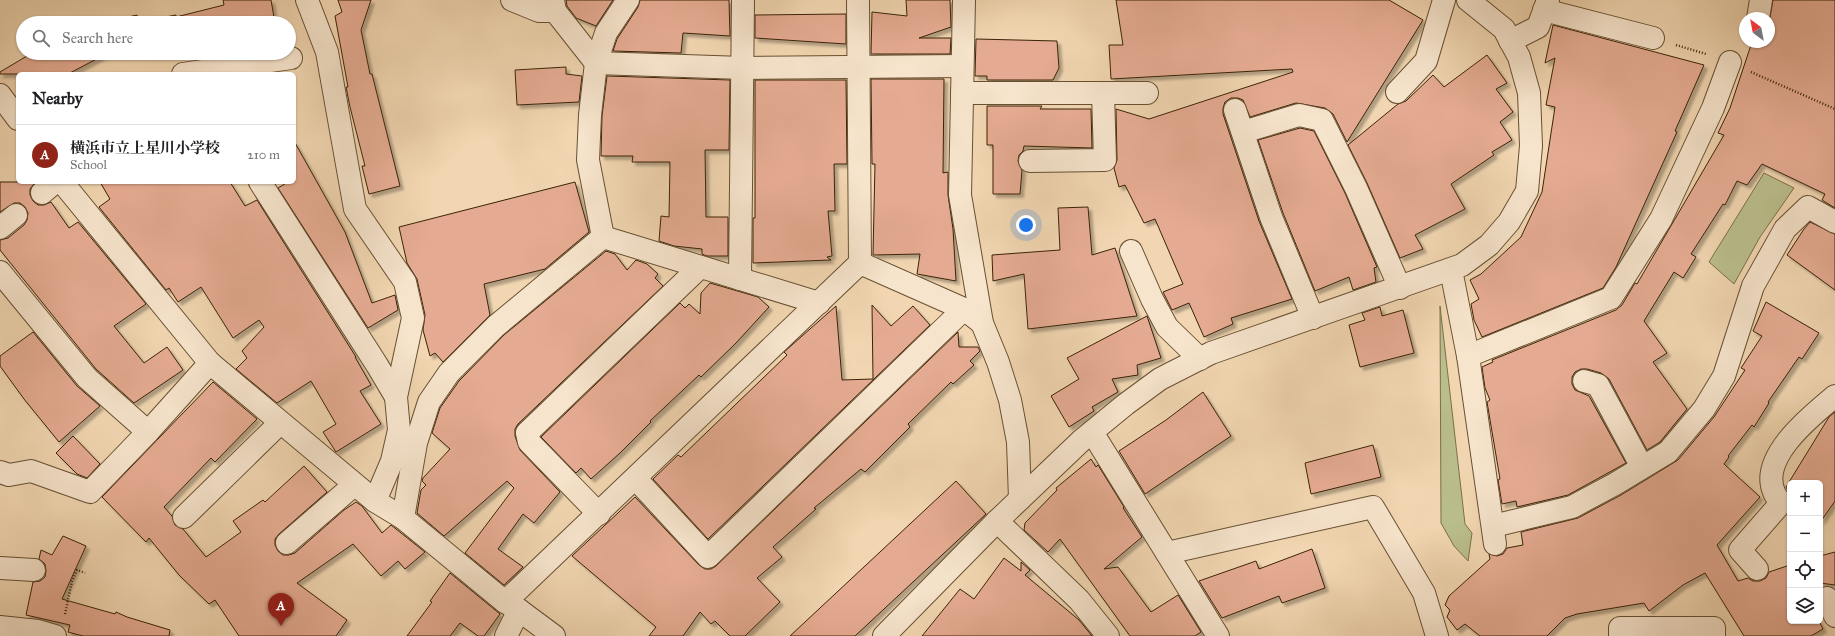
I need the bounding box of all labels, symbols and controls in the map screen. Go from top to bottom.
north arrow [1739,12,1775,48]
search box [16,16,296,60]
icon: search [30,27,52,49]
text: Search here [62,29,133,47]
text: Nearby [32,88,83,109]
text: 横浜市立上星川小学校 [70,139,220,157]
text: A [41,147,49,163]
text: 210 m [247,147,280,163]
text: School [70,157,107,173]
your location [1016,215,1036,235]
map controls [1787,480,1823,624]
button: + [1787,480,1823,516]
button: − [1787,516,1823,552]
button: locate [1787,552,1823,588]
button: layers [1787,588,1823,624]
pin: A [268,593,294,626]

